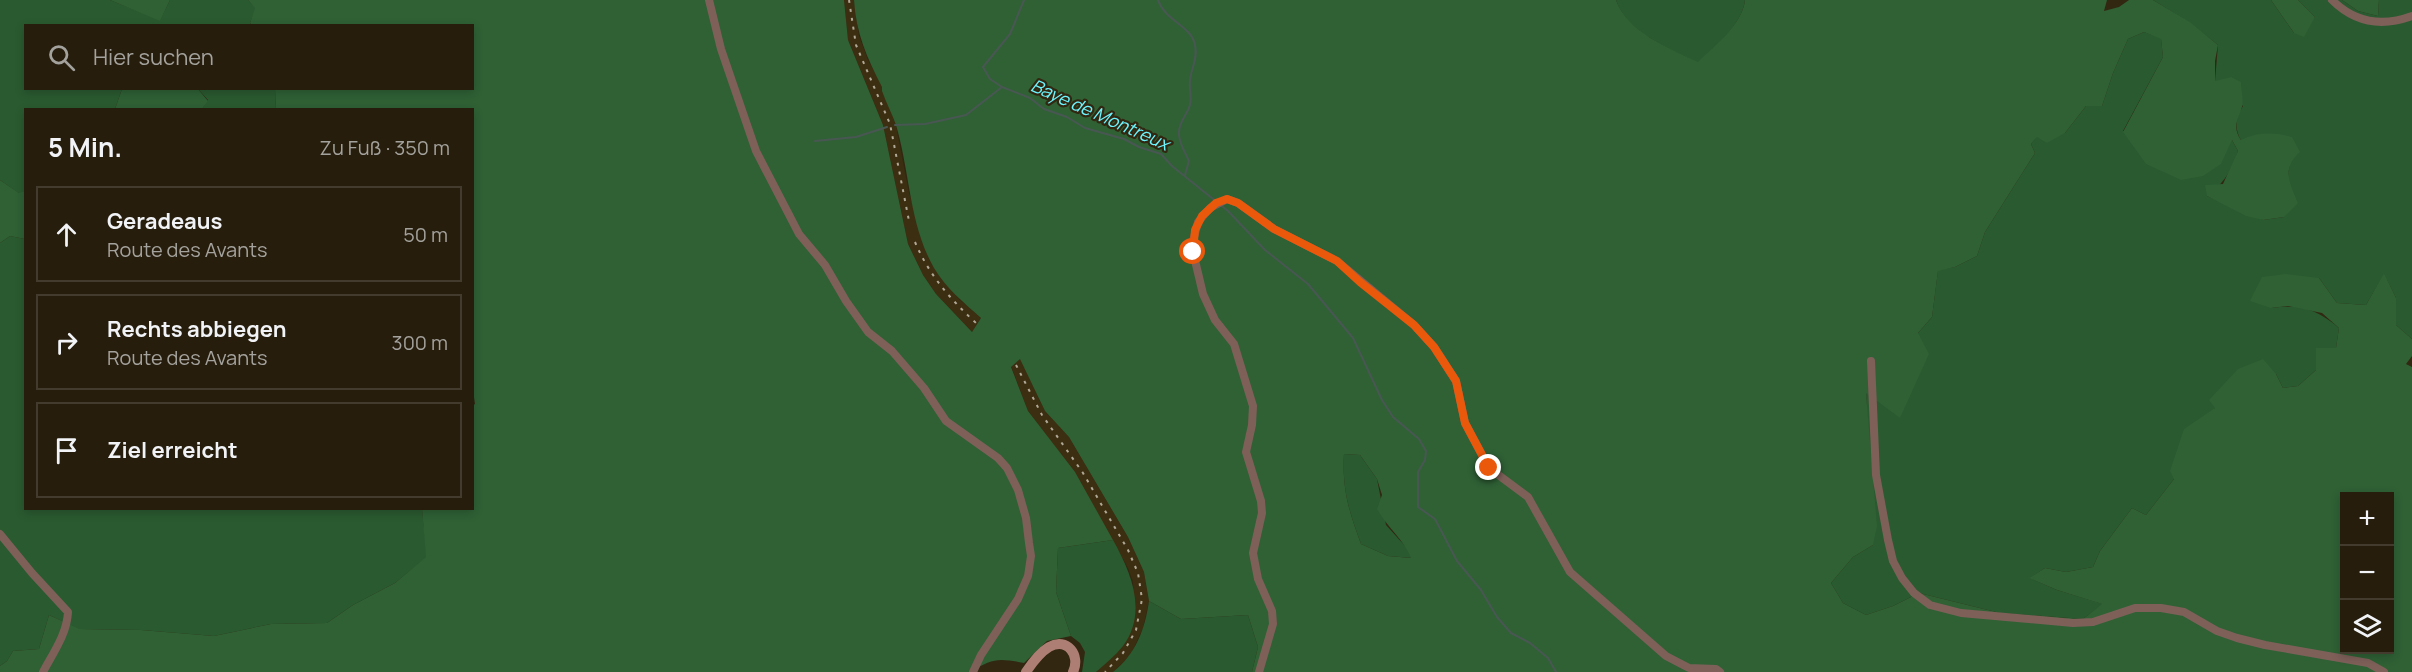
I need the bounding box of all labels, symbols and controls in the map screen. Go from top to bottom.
search box [24,24,474,90]
icon: search [45,41,78,74]
text: Hier suchen [93,42,214,72]
water label: Baye de Montreux [1027,73,1176,156]
text: 5 Min. [48,129,122,165]
text: Zu Fuß · 350 m [320,134,450,161]
text: Geradeaus [107,206,222,236]
icon: ahead [50,218,83,251]
text: 50 m [403,221,448,248]
text: Route des Avants [107,236,268,263]
route start [1179,238,1205,264]
text: Rechts abbiegen [107,314,286,344]
icon: right [50,326,83,359]
text: 300 m [392,329,448,356]
text: Route des Avants [107,344,268,371]
icon: arrive [50,434,83,467]
text: Ziel erreicht [107,435,238,465]
route end [1475,454,1501,480]
map controls [2340,492,2394,654]
button: + [2340,492,2394,546]
button: − [2340,546,2394,600]
button: layers [2340,600,2394,654]

